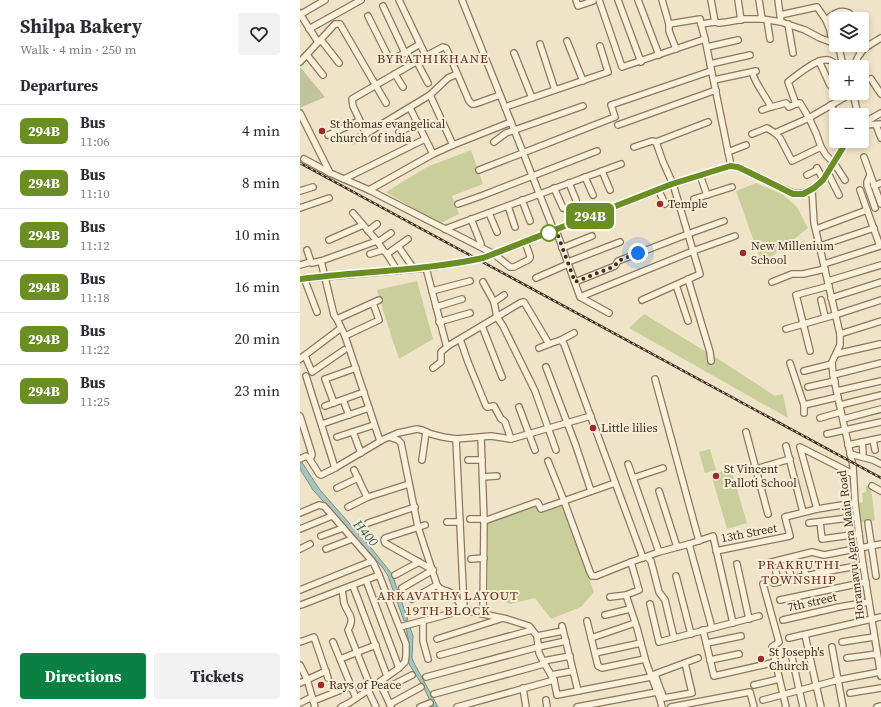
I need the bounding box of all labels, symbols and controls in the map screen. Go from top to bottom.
map controls [829,12,869,148]
button: layers [829,12,869,52]
text: Shilpa Bakery [20,13,142,39]
button: heart [238,13,280,55]
text: Walk · 4 min · 250 m [20,41,136,58]
district label: BYRATHIKHANE [377,50,489,67]
button: + [829,60,869,100]
text: Departures [20,75,98,96]
button: − [829,108,869,148]
text: Bus [80,112,105,133]
place label: St thomas evangelical church of india [330,116,446,146]
text: 4 min [242,120,280,141]
text: 294B [28,121,60,141]
marker: St thomas evangelical church of india [317,126,327,136]
text: 11:06 [80,133,110,150]
text: Bus [80,164,105,185]
text: 8 min [242,172,280,193]
text: 294B [28,173,60,193]
text: 11:10 [80,185,110,202]
place label: Temple [668,196,708,212]
marker: Temple [655,199,665,209]
line badge: 294B [562,203,618,229]
text: 294B [574,206,606,226]
text: Bus [80,216,105,237]
text: 10 min [234,224,280,245]
unlabelled marker [540,224,558,242]
text: 294B [28,225,60,245]
text: 11:12 [80,237,110,254]
place label: New Millenium School [751,238,834,268]
your location [628,243,648,263]
marker: New Millenium School [738,248,748,258]
text: Bus [80,268,105,289]
text: 16 min [234,276,280,297]
text: 294B [28,277,60,297]
text: 11:18 [80,289,110,306]
text: Bus [80,320,105,341]
text: 20 min [234,328,280,349]
text: 294B [28,329,60,349]
text: 11:22 [80,341,110,358]
text: Bus [80,372,105,393]
text: 23 min [234,380,280,401]
text: 294B [28,381,60,401]
text: 11:25 [80,393,110,410]
place label: Little lilies [601,420,658,436]
marker: Little lilies [588,423,598,433]
place label: St Vincent Palloti School [724,461,797,491]
street label: Horamavu Agara Main Road [834,469,868,621]
marker: St Vincent Palloti School [711,471,721,481]
water label: H400 [349,515,382,550]
street label: 13th Street [720,520,779,546]
district label: PRAKRUTHI TOWNSHIP [758,556,840,588]
district label: ARKAVATHY LAYOUT 19TH BLOCK [377,587,519,619]
street label: 7th street [786,589,838,615]
place label: St Joseph's Church [769,644,824,674]
button: Directions [20,653,146,699]
button: Tickets [154,653,280,699]
marker: St Joseph's Church [756,654,766,664]
place label: Rays of Peace [329,677,401,693]
marker: Rays of Peace [316,680,326,690]

